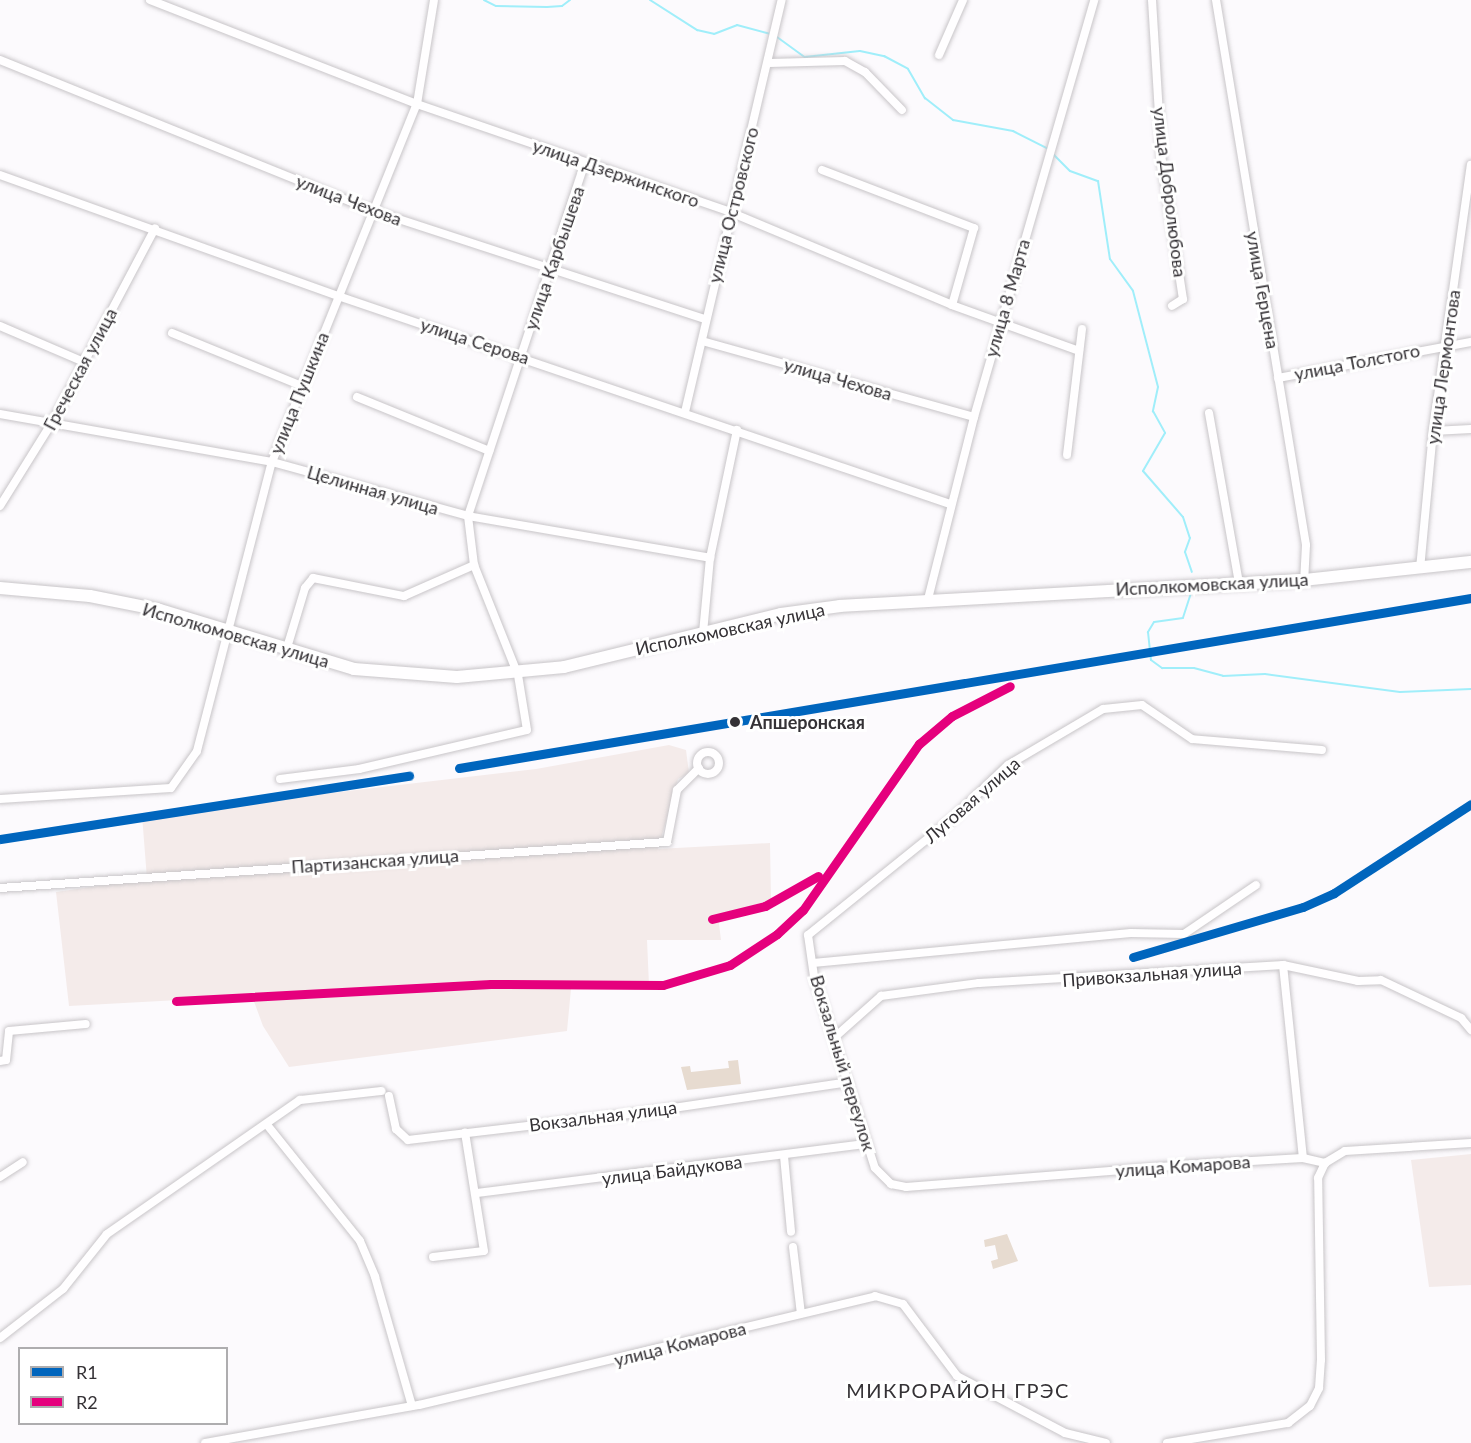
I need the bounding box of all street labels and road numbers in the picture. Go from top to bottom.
street label: улица Добролюбова [1149,106,1191,278]
street label: улица Островского [703,125,763,285]
street label: улица Дзержинского [530,134,702,212]
street label: улица Чехова [293,170,405,230]
street label: улица Карбышева [519,183,589,333]
street label: улица Герцена [1242,229,1284,351]
street label: улица 8 Марта [980,236,1034,360]
street label: улица Лермонтова [1421,288,1465,446]
street label: Греческая улица [39,304,121,434]
street label: улица Серова [418,313,532,369]
street label: улица Пушкина [265,329,333,457]
street label: улица Толстого [1292,339,1422,385]
street label: улица Чехова [781,353,895,405]
street label: Целинная улица [305,461,441,519]
street label: Исполкомовская улица [1115,568,1309,600]
street label: Исполкомовская улица [140,598,332,672]
street label: Исполкомовская улица [633,598,827,660]
street label: Луговая улица [920,753,1024,847]
street label: Партизанская улица [291,844,459,878]
street label: Привокзальная улица [1062,957,1242,991]
street label: Вокзальный переулок [806,972,880,1154]
street label: Вокзальная улица [528,1096,678,1136]
street label: улица Байдукова [601,1151,743,1189]
street label: улица Комарова [1115,1151,1251,1181]
street label: улица Комарова [612,1317,748,1371]

